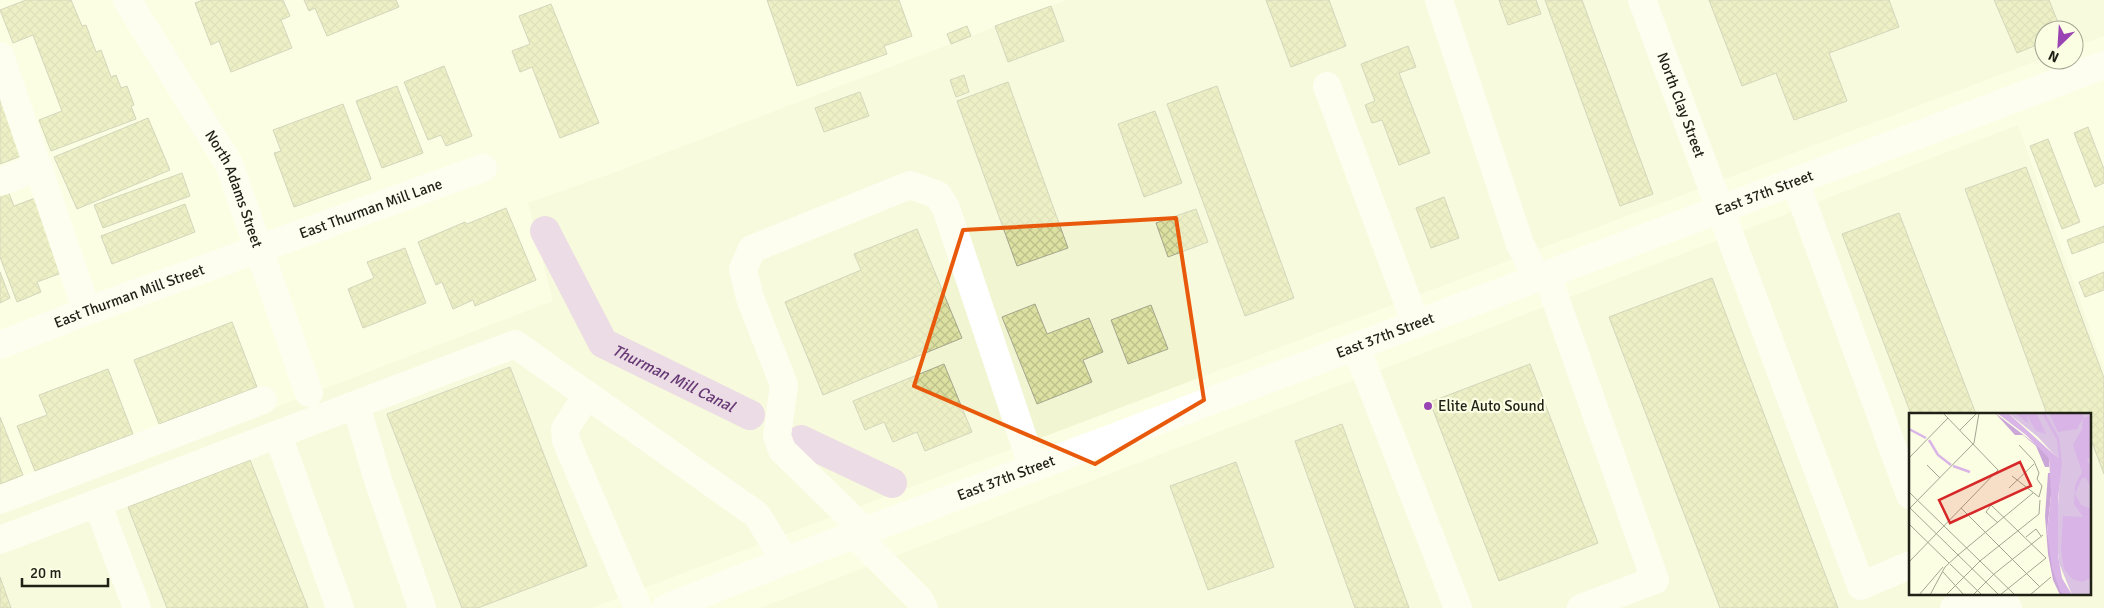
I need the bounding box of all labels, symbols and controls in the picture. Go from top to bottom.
north arrow [2034,20,2084,70]
text: N [2046,47,2062,66]
street label: North Clay Street [1653,50,1709,160]
street label: North Adams Street [201,127,267,250]
street label: East 37th Street [1713,166,1816,219]
street label: East Thurman Mill Lane [297,175,445,243]
street label: East Thurman Mill Street [51,260,207,332]
street label: East 37th Street [1334,309,1436,362]
water label: Thurman Mill Canal [609,340,739,418]
place label: Elite Auto Sound [1438,397,1545,415]
marker: Elite Auto Sound [1422,400,1434,412]
inset map [1909,413,2092,596]
street label: East 37th Street [954,451,1057,505]
scale bar [22,556,109,588]
text: 20 m [30,564,61,582]

